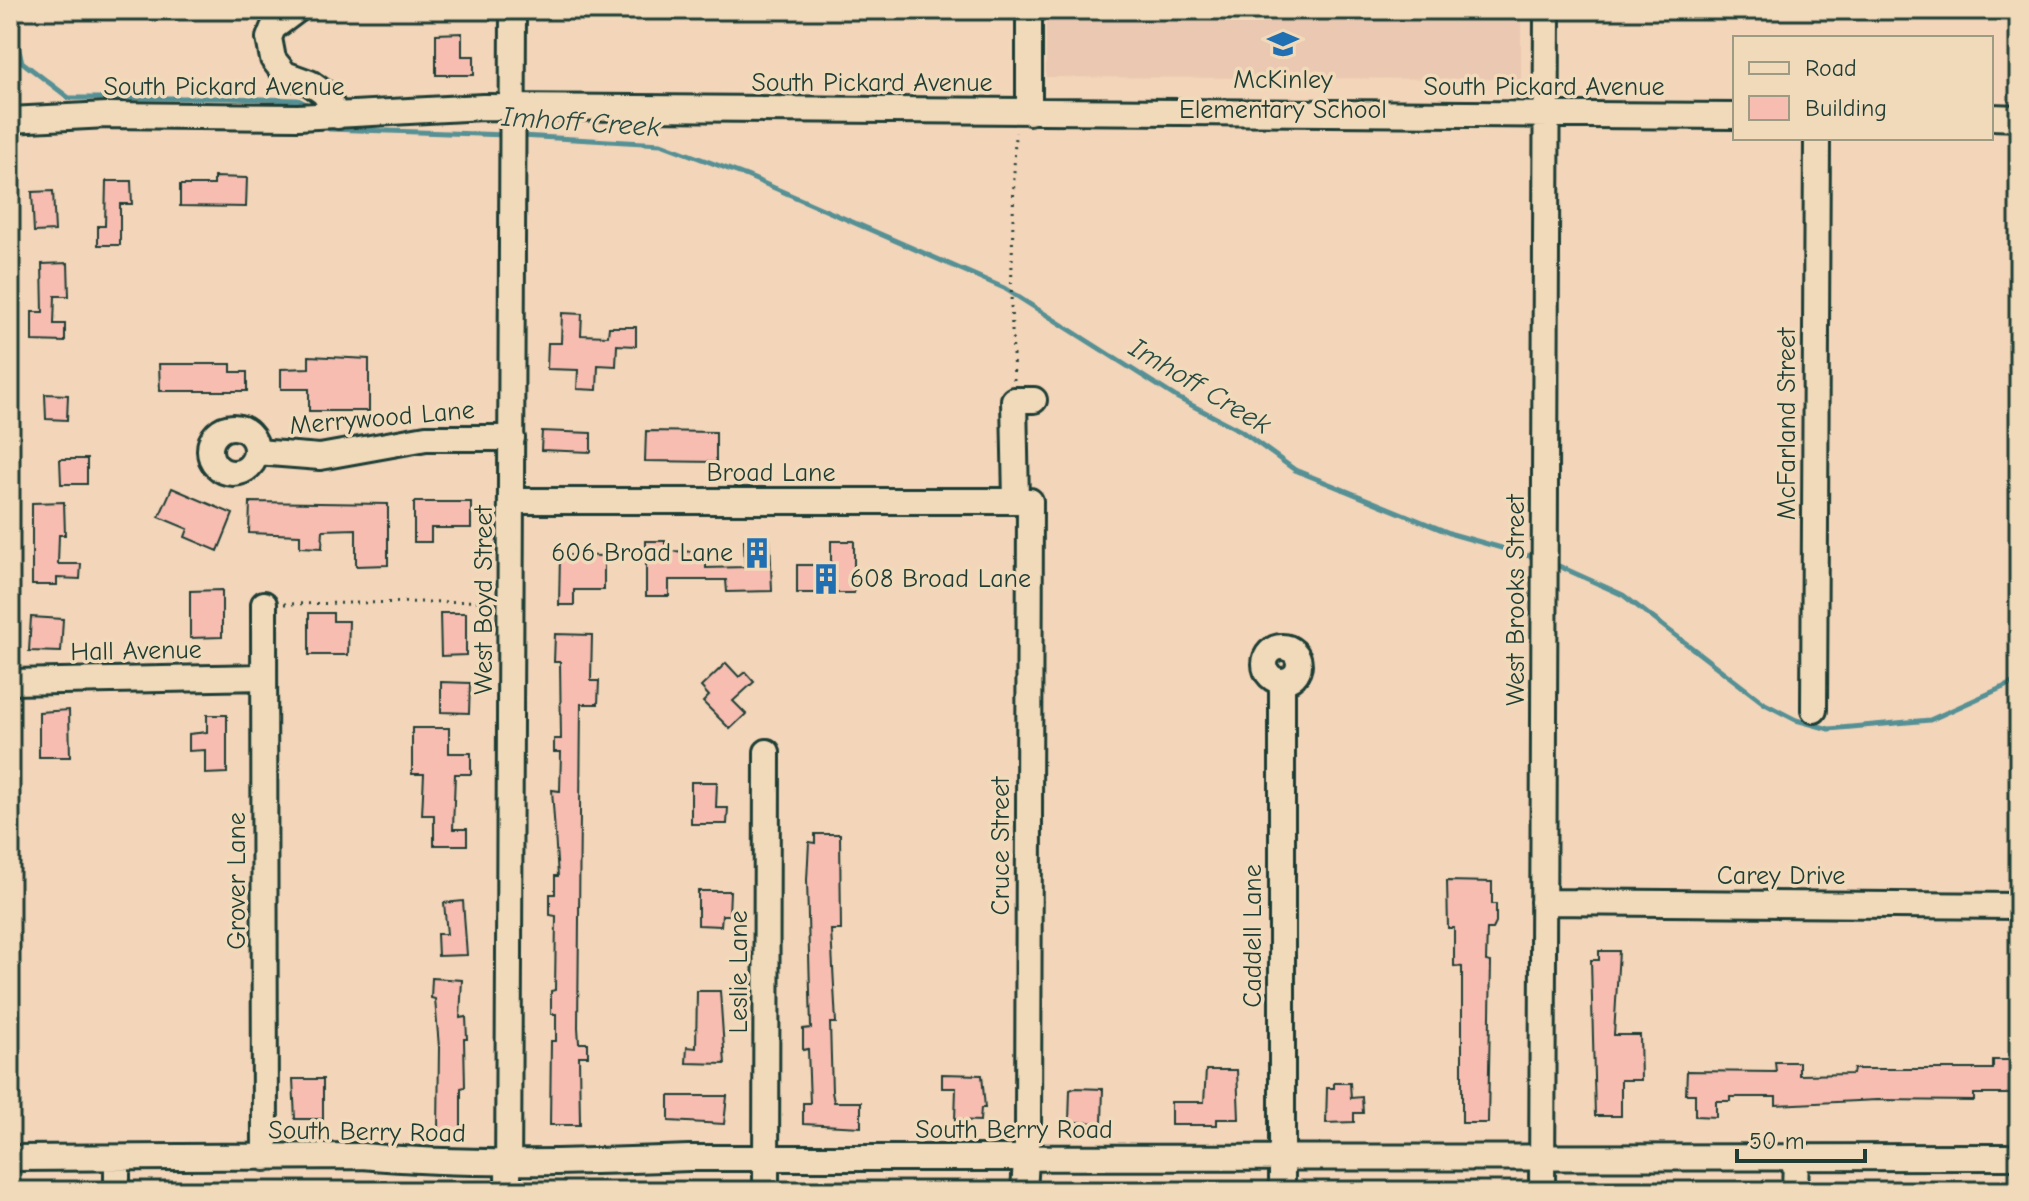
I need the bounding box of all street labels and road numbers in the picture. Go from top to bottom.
street label: South Pickard Avenue [751,68,993,98]
street label: South Pickard Avenue [103,72,345,102]
street label: South Pickard Avenue [1423,72,1665,102]
street label: McFarland Street [1772,326,1802,520]
street label: Merrywood Lane [288,395,476,441]
street label: Broad Lane [706,458,836,488]
street label: West Brooks Street [1501,493,1531,706]
street label: West Boyd Street [469,504,499,695]
street label: Hall Avenue [70,635,202,667]
street label: Cruce Street [986,775,1016,915]
street label: Grover Lane [222,812,252,950]
street label: Carey Drive [1717,861,1845,891]
street label: Caddell Lane [1238,864,1268,1008]
street label: Leslie Lane [724,910,754,1034]
street label: South Berry Road [268,1115,466,1149]
street label: South Berry Road [915,1115,1113,1145]

